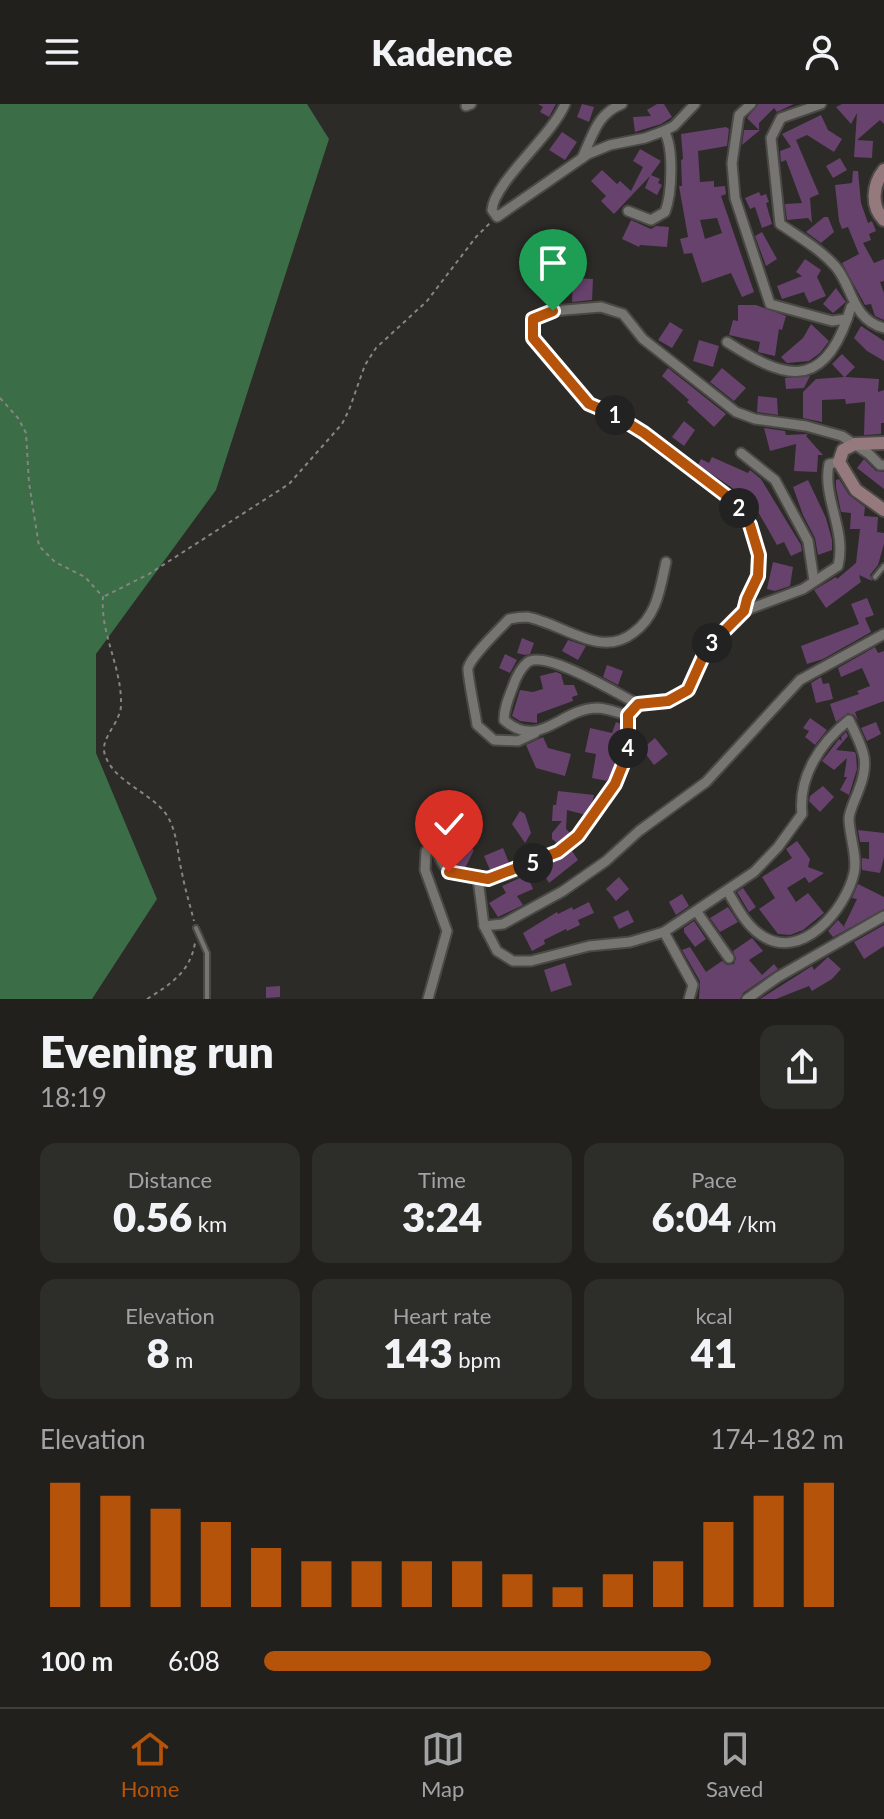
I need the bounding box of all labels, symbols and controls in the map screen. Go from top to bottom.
icon: menu [40,30,84,74]
text: Kadence [371,30,513,74]
icon: person [800,30,844,74]
pin [519,229,587,311]
icon: arrive [531,241,575,285]
pin: 1 [595,395,635,435]
text: 1 [609,401,621,428]
pin: 2 [719,488,759,528]
text: 2 [733,494,745,521]
pin: 3 [692,623,732,663]
text: 3 [706,629,718,656]
pin: 4 [608,728,648,768]
text: 4 [622,734,634,761]
pin [415,790,483,872]
icon: check [427,802,471,846]
pin: 5 [513,843,553,883]
text: 5 [527,849,539,876]
text: Evening run [40,1025,274,1077]
button: share [760,1025,844,1109]
text: 18:19 [40,1081,107,1113]
text: Distance [128,1166,212,1193]
text: Time [418,1166,466,1193]
text: Pace [691,1166,737,1193]
text: 0.56 [113,1193,192,1241]
text: 3:24 [402,1193,482,1241]
text: 6:04 [651,1193,732,1241]
text: km [192,1210,227,1237]
text: /km [732,1210,777,1237]
text: Elevation [125,1302,215,1329]
text: Heart rate [393,1302,491,1329]
text: kcal [695,1302,733,1329]
text: 8 [147,1329,170,1377]
text: 143 [383,1329,453,1377]
text: 41 [691,1329,737,1377]
text: m [170,1346,193,1373]
text: bpm [453,1346,501,1373]
text: Elevation [40,1423,146,1455]
text: 174–182 m [710,1423,844,1455]
text: 100 m [40,1645,113,1677]
text: 6:08 [168,1645,220,1677]
tab: Home [121,1727,179,1802]
tab: Map [421,1727,465,1802]
tab: Saved [706,1727,763,1802]

